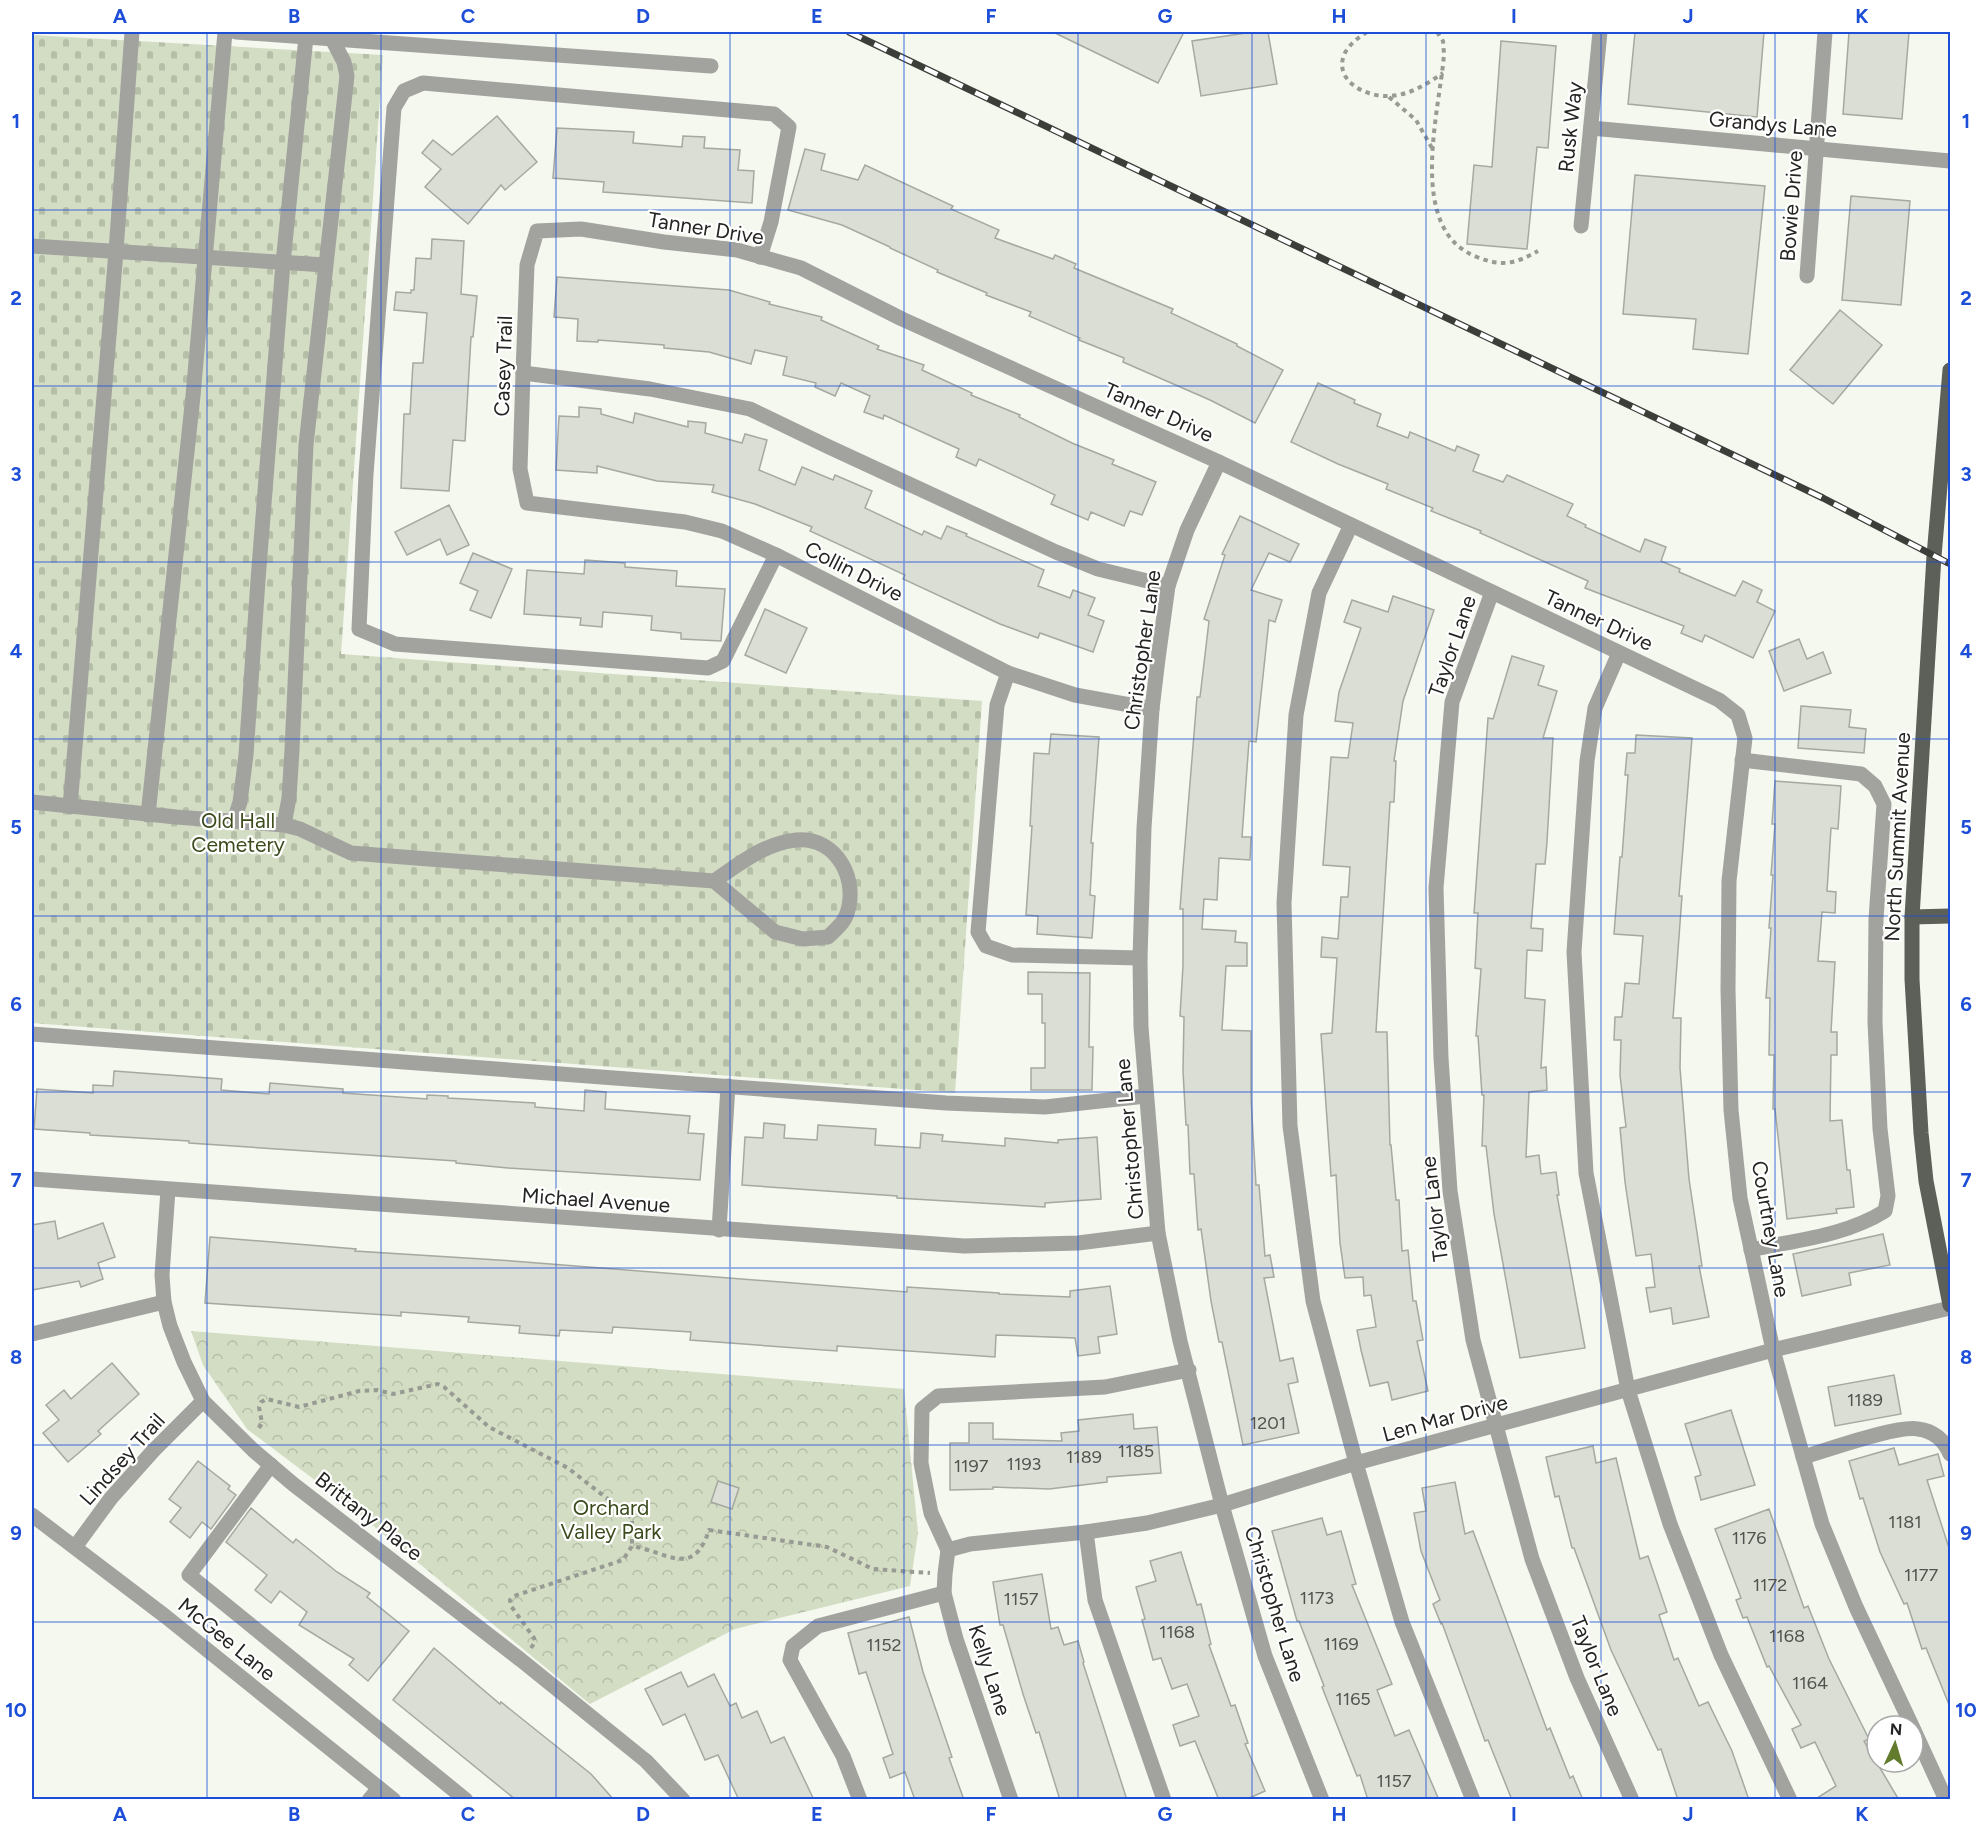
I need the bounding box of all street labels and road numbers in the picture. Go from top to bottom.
street label: Rusk Way [1553,80,1587,174]
street label: Grandys Lane [1708,106,1838,142]
street label: Bowie Drive [1775,150,1807,262]
street label: Tanner Drive [646,207,766,249]
street label: Casey Trail [489,315,517,417]
street label: Tanner Drive [1101,377,1217,447]
street label: Collin Drive [801,536,907,606]
street label: Christopher Lane [1118,568,1166,732]
street label: Tanner Drive [1541,584,1657,656]
street label: Taylor Lane [1423,592,1481,700]
street label: North Summit Avenue [1879,732,1915,942]
street label: Christopher Lane [1110,1058,1148,1220]
street label: Taylor Lane [1415,1155,1453,1263]
street label: Courtney Lane [1747,1159,1795,1299]
street label: Michael Avenue [521,1182,671,1218]
street label: Len Mar Drive [1380,1389,1510,1447]
street label: Lindsey Trail [74,1408,170,1510]
street label: Brittany Place [310,1466,428,1566]
street label: Christopher Lane [1239,1523,1311,1685]
street label: McGee Lane [173,1592,281,1686]
street label: Taylor Lane [1566,1612,1628,1720]
street label: Kelly Lane [964,1621,1016,1719]

